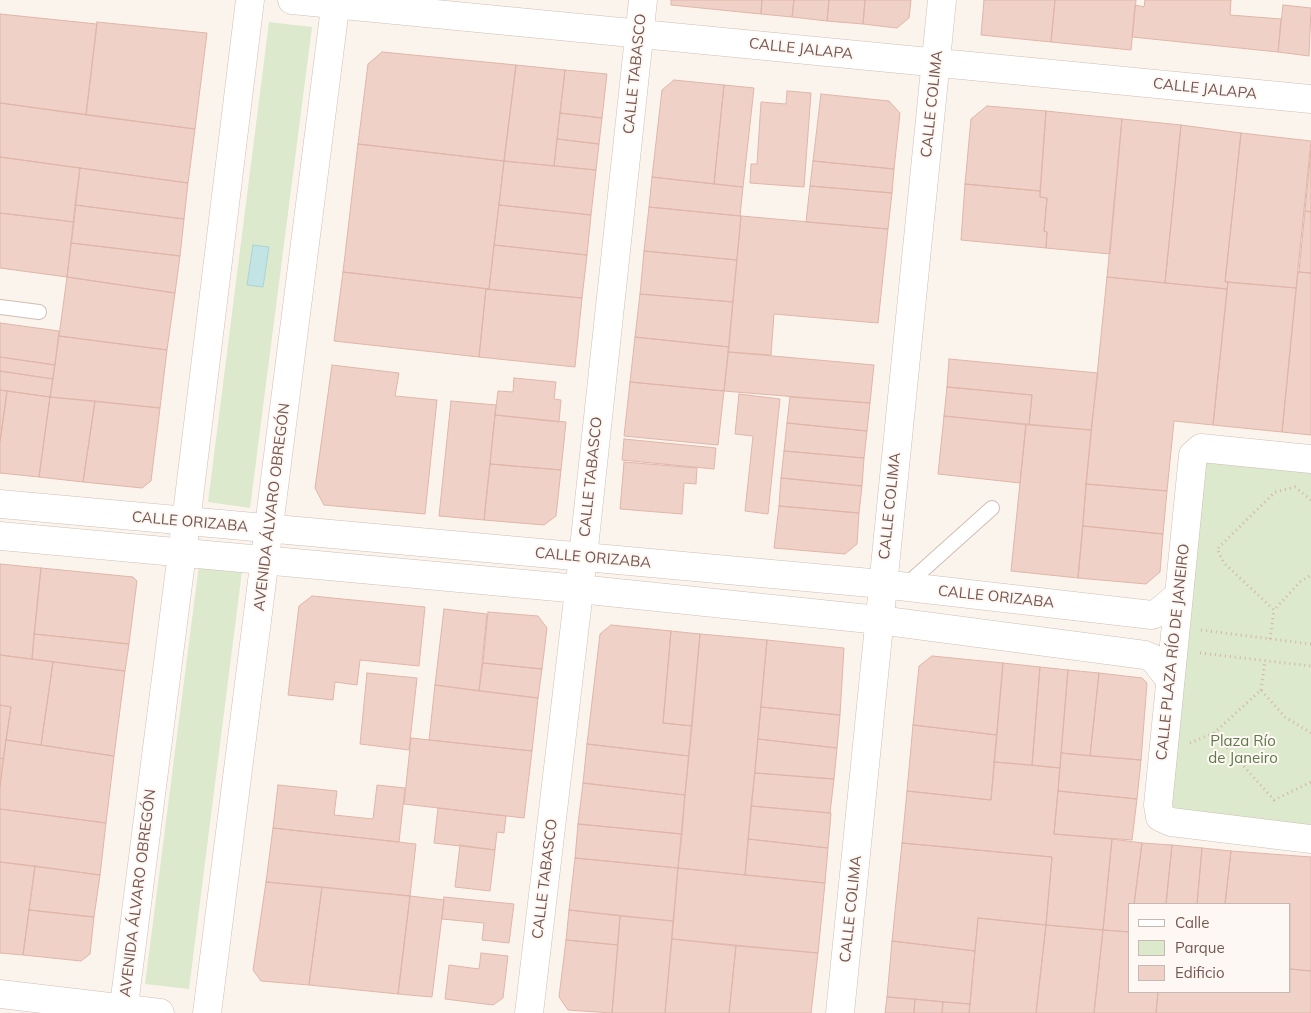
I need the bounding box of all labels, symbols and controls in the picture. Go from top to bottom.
street label: CALLE TABASCO [620,13,650,135]
street label: CALLE JALAPA [748,35,854,63]
street label: CALLE COLIMA [917,50,947,158]
street label: CALLE JALAPA [1152,75,1258,103]
street label: AVENIDA ÁLVARO OBREGÓN [250,402,294,612]
street label: CALLE TABASCO [576,416,606,538]
street label: CALLE COLIMA [875,452,905,560]
street label: CALLE ORIZABA [131,508,249,536]
street label: CALLE PLAZA RÍO DE JANEIRO [1153,543,1193,761]
street label: CALLE ORIZABA [534,544,652,572]
street label: CALLE ORIZABA [937,582,1055,612]
park label: Plaza Río de Janeiro [1208,732,1278,767]
street label: AVENIDA ÁLVARO OBREGÓN [116,788,160,998]
street label: CALLE TABASCO [529,818,561,940]
street label: CALLE COLIMA [836,855,866,963]
legend [1128,903,1291,993]
text: Calle [1175,913,1209,932]
text: Parque [1175,938,1225,957]
text: Edificio [1175,963,1225,982]

